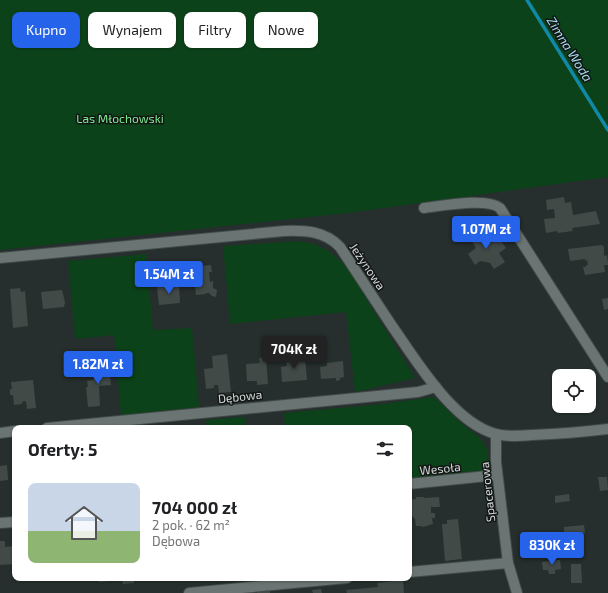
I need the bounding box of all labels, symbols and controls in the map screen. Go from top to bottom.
chip: Kupno [12,12,80,48]
chip: Wynajem [88,12,176,48]
chip: Filtry [184,12,246,48]
chip: Nowe [254,12,318,48]
water label: Zimna Woda [544,13,596,85]
park label: Las Młochowski [76,111,164,125]
pin: 1.07M zł [445,216,527,250]
text: 1.07M zł [461,221,511,237]
street label: Jeżynowa [347,240,389,292]
pin: 1.54M zł [128,261,210,295]
text: 1.54M zł [144,266,194,282]
pin: 704K zł [257,336,331,370]
text: 704K zł [271,341,317,357]
pin: 1.82M zł [57,351,139,385]
text: 1.82M zł [73,356,123,372]
map controls [552,369,596,413]
button: locate [552,369,596,413]
street label: Dębowa [217,387,263,405]
icon: filters [374,438,396,460]
text: Oferty: 5 [28,439,97,459]
street label: Wesoła [419,459,461,477]
street label: Spacerowa [477,461,497,523]
text: 704 000 zł [152,497,237,517]
icon: home [60,499,108,547]
text: 2 pok. · 62 m² [152,517,230,533]
pin: 830K zł [515,532,589,566]
text: Dębowa [152,533,200,549]
text: 830K zł [529,537,575,553]

